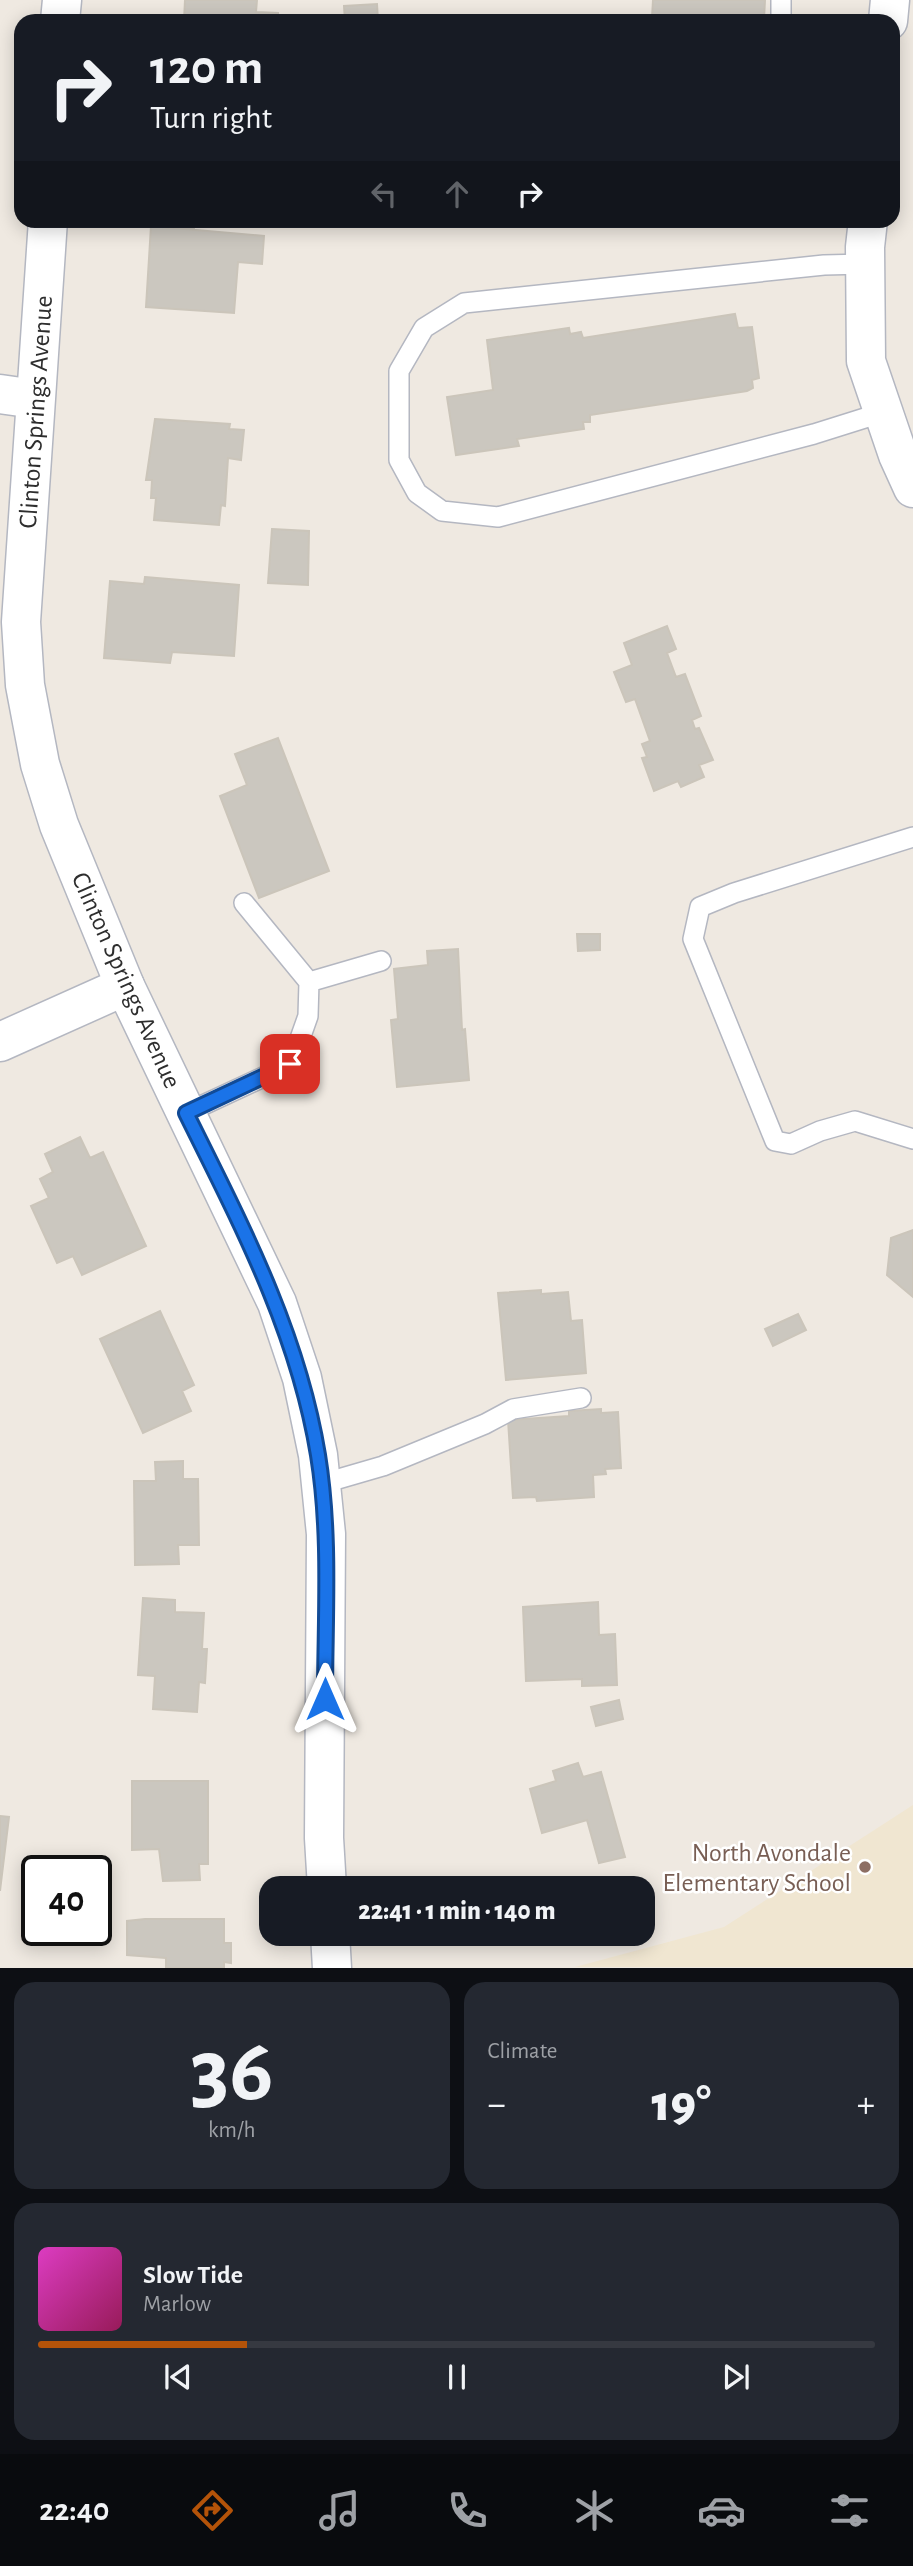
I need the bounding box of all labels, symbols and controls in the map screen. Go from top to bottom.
icon: right [35,42,126,133]
text: 120 m [150,44,263,93]
text: Turn right [150,102,272,134]
icon: left [365,175,403,213]
icon: ahead [438,175,476,213]
icon: right [511,175,549,213]
street label: Clinton Springs Avenue [15,295,57,529]
street label: Clinton Springs Avenue [67,868,185,1092]
pin [260,1034,320,1094]
icon: arrive [271,1045,309,1083]
position arrow [288,1662,362,1736]
place label: North Avondale Elementary School [662,1840,851,1896]
speed limit sign: 40 [21,1855,112,1946]
marker: North Avondale Elementary School [857,1859,873,1875]
text: 22:41 · 1 min · 140 m [358,1898,556,1924]
text: 36 [190,2026,273,2117]
text: Climate [488,2040,557,2063]
text: 19° [651,2078,711,2130]
text: − [488,2086,506,2124]
text: + [857,2086,875,2124]
text: km/h [208,2119,255,2142]
text: Slow Tide [143,2262,243,2288]
text: Marlow [143,2293,211,2316]
icon: previous [159,2358,197,2396]
icon: pause [438,2358,476,2396]
icon: next [717,2358,755,2396]
icon: directions [188,2486,237,2535]
icon: music [315,2486,364,2535]
icon: phone [443,2486,492,2535]
icon: climate [570,2486,619,2535]
icon: car [697,2486,746,2535]
icon: filters [825,2486,874,2535]
text: 22:40 [39,2494,109,2526]

